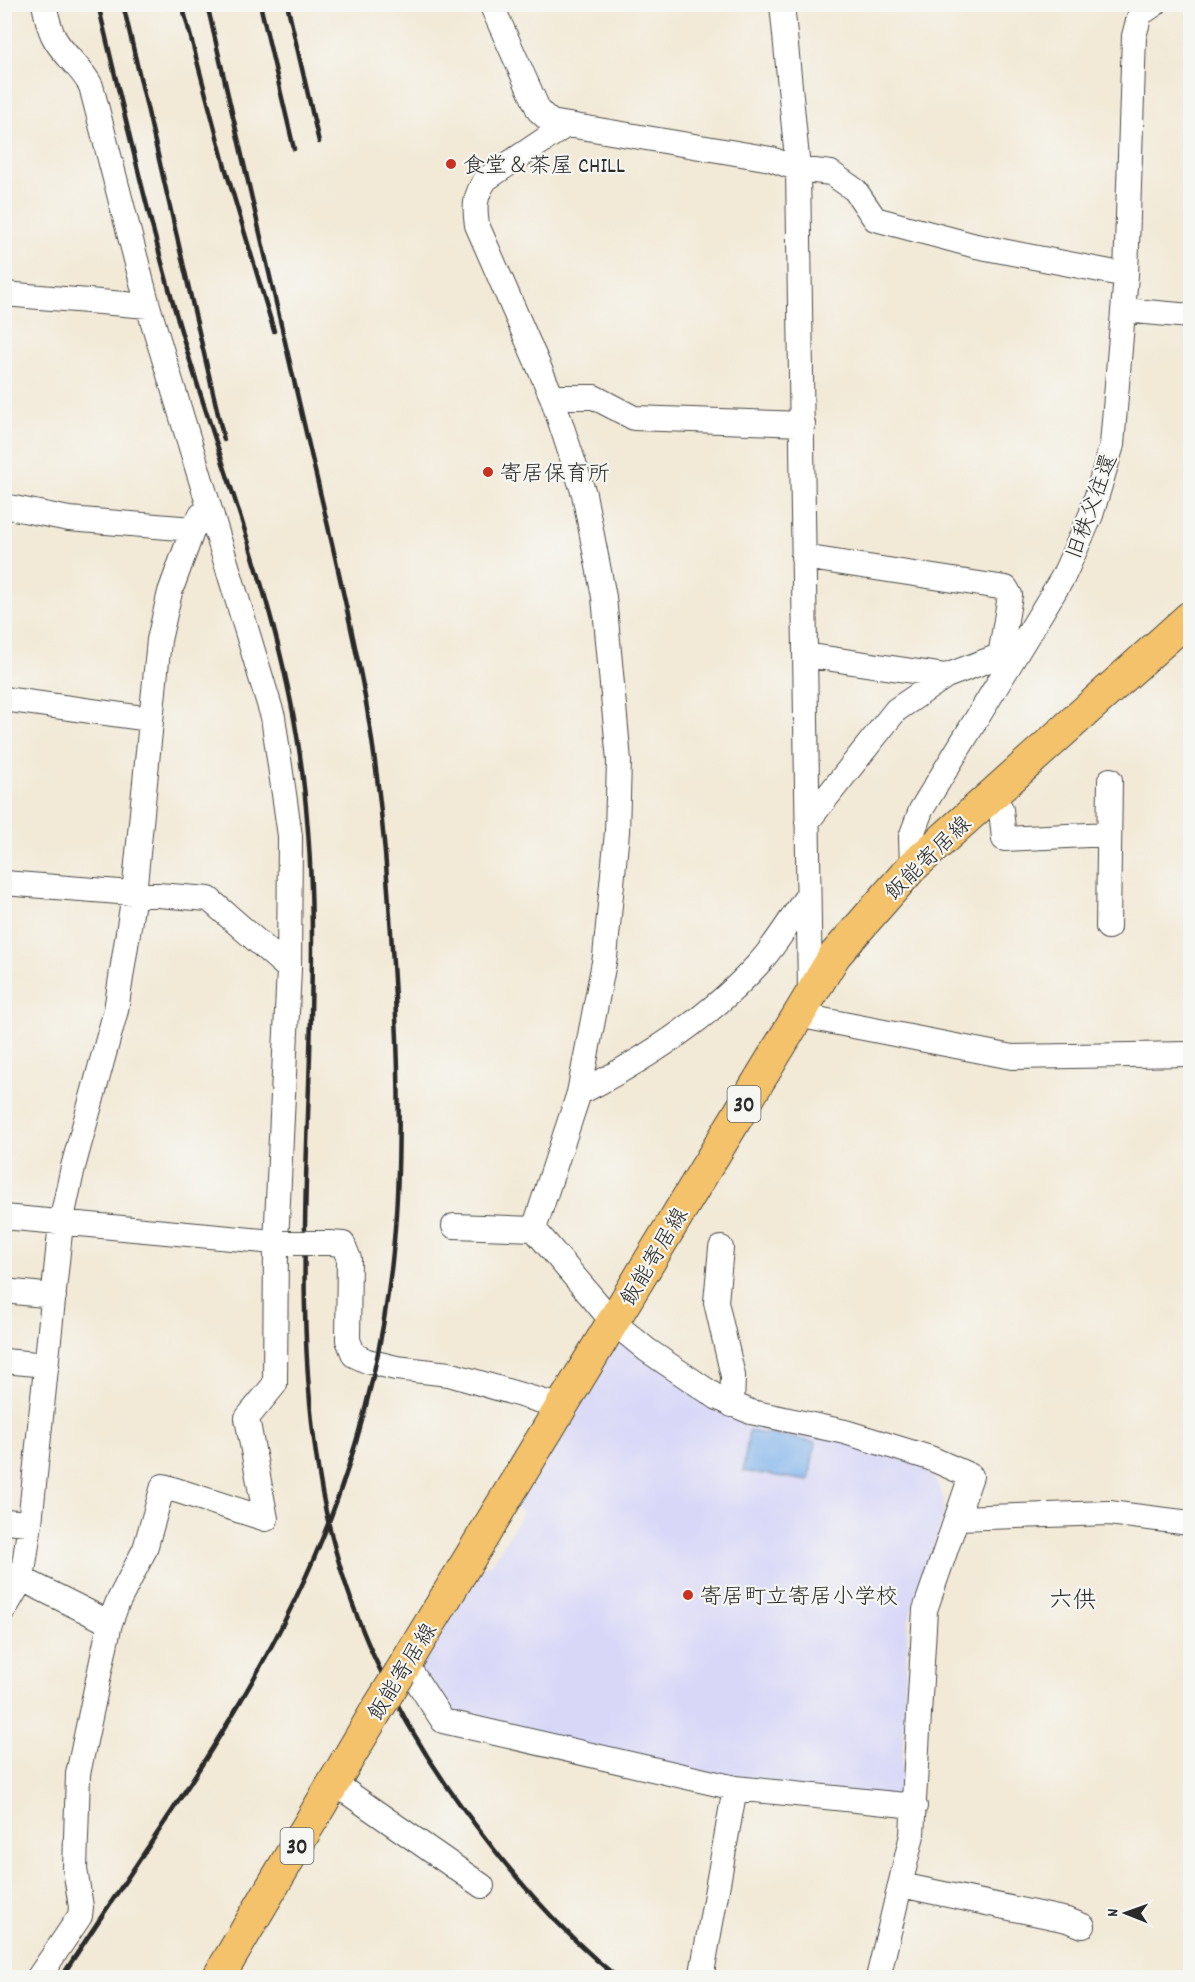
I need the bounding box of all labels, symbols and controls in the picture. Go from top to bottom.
place label: 食堂＆茶屋 CHILL [463,152,625,183]
marker: 食堂＆茶屋 CHILL [444,157,458,171]
street label: 旧秩父往還 [1060,450,1127,564]
place label: 寄居保育所 [500,460,610,491]
marker: 寄居保育所 [481,465,495,479]
street label: 飯能寄居線 [879,810,980,909]
road number: 30 [728,1086,760,1122]
street label: 飯能寄居線 [614,1203,698,1313]
place label: 寄居町立寄居小学校 [700,1583,898,1614]
district label: 六供 [1049,1585,1097,1619]
marker: 寄居町立寄居小学校 [681,1588,695,1602]
street label: 飯能寄居線 [362,1618,446,1728]
road number: 30 [280,1828,314,1864]
north arrow [1096,1883,1156,1943]
text: N [1102,1909,1125,1917]

